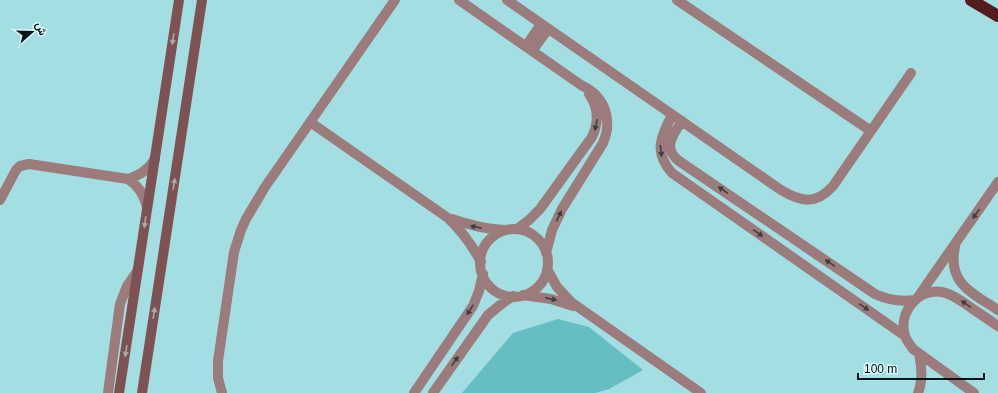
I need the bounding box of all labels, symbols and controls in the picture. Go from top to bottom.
north arrow [12,12,52,52]
text: ش [33,20,49,37]
one-way arrow [170,32,176,45]
one-way arrow [593,119,599,131]
one-way arrow [658,145,664,157]
one-way arrow [171,178,177,190]
one-way arrow [717,187,728,194]
one-way arrow [972,209,980,219]
one-way arrow [555,210,562,222]
one-way arrow [142,216,148,229]
one-way arrow [470,223,483,229]
one-way arrow [753,229,763,237]
one-way arrow [825,259,836,267]
one-way arrow [545,297,557,303]
one-way arrow [961,300,971,308]
one-way arrow [859,303,870,311]
one-way arrow [466,305,474,315]
one-way arrow [151,307,157,319]
one-way arrow [122,345,128,357]
scale bar [858,355,984,381]
one-way arrow [451,356,459,366]
text: 100 m [864,362,897,376]

